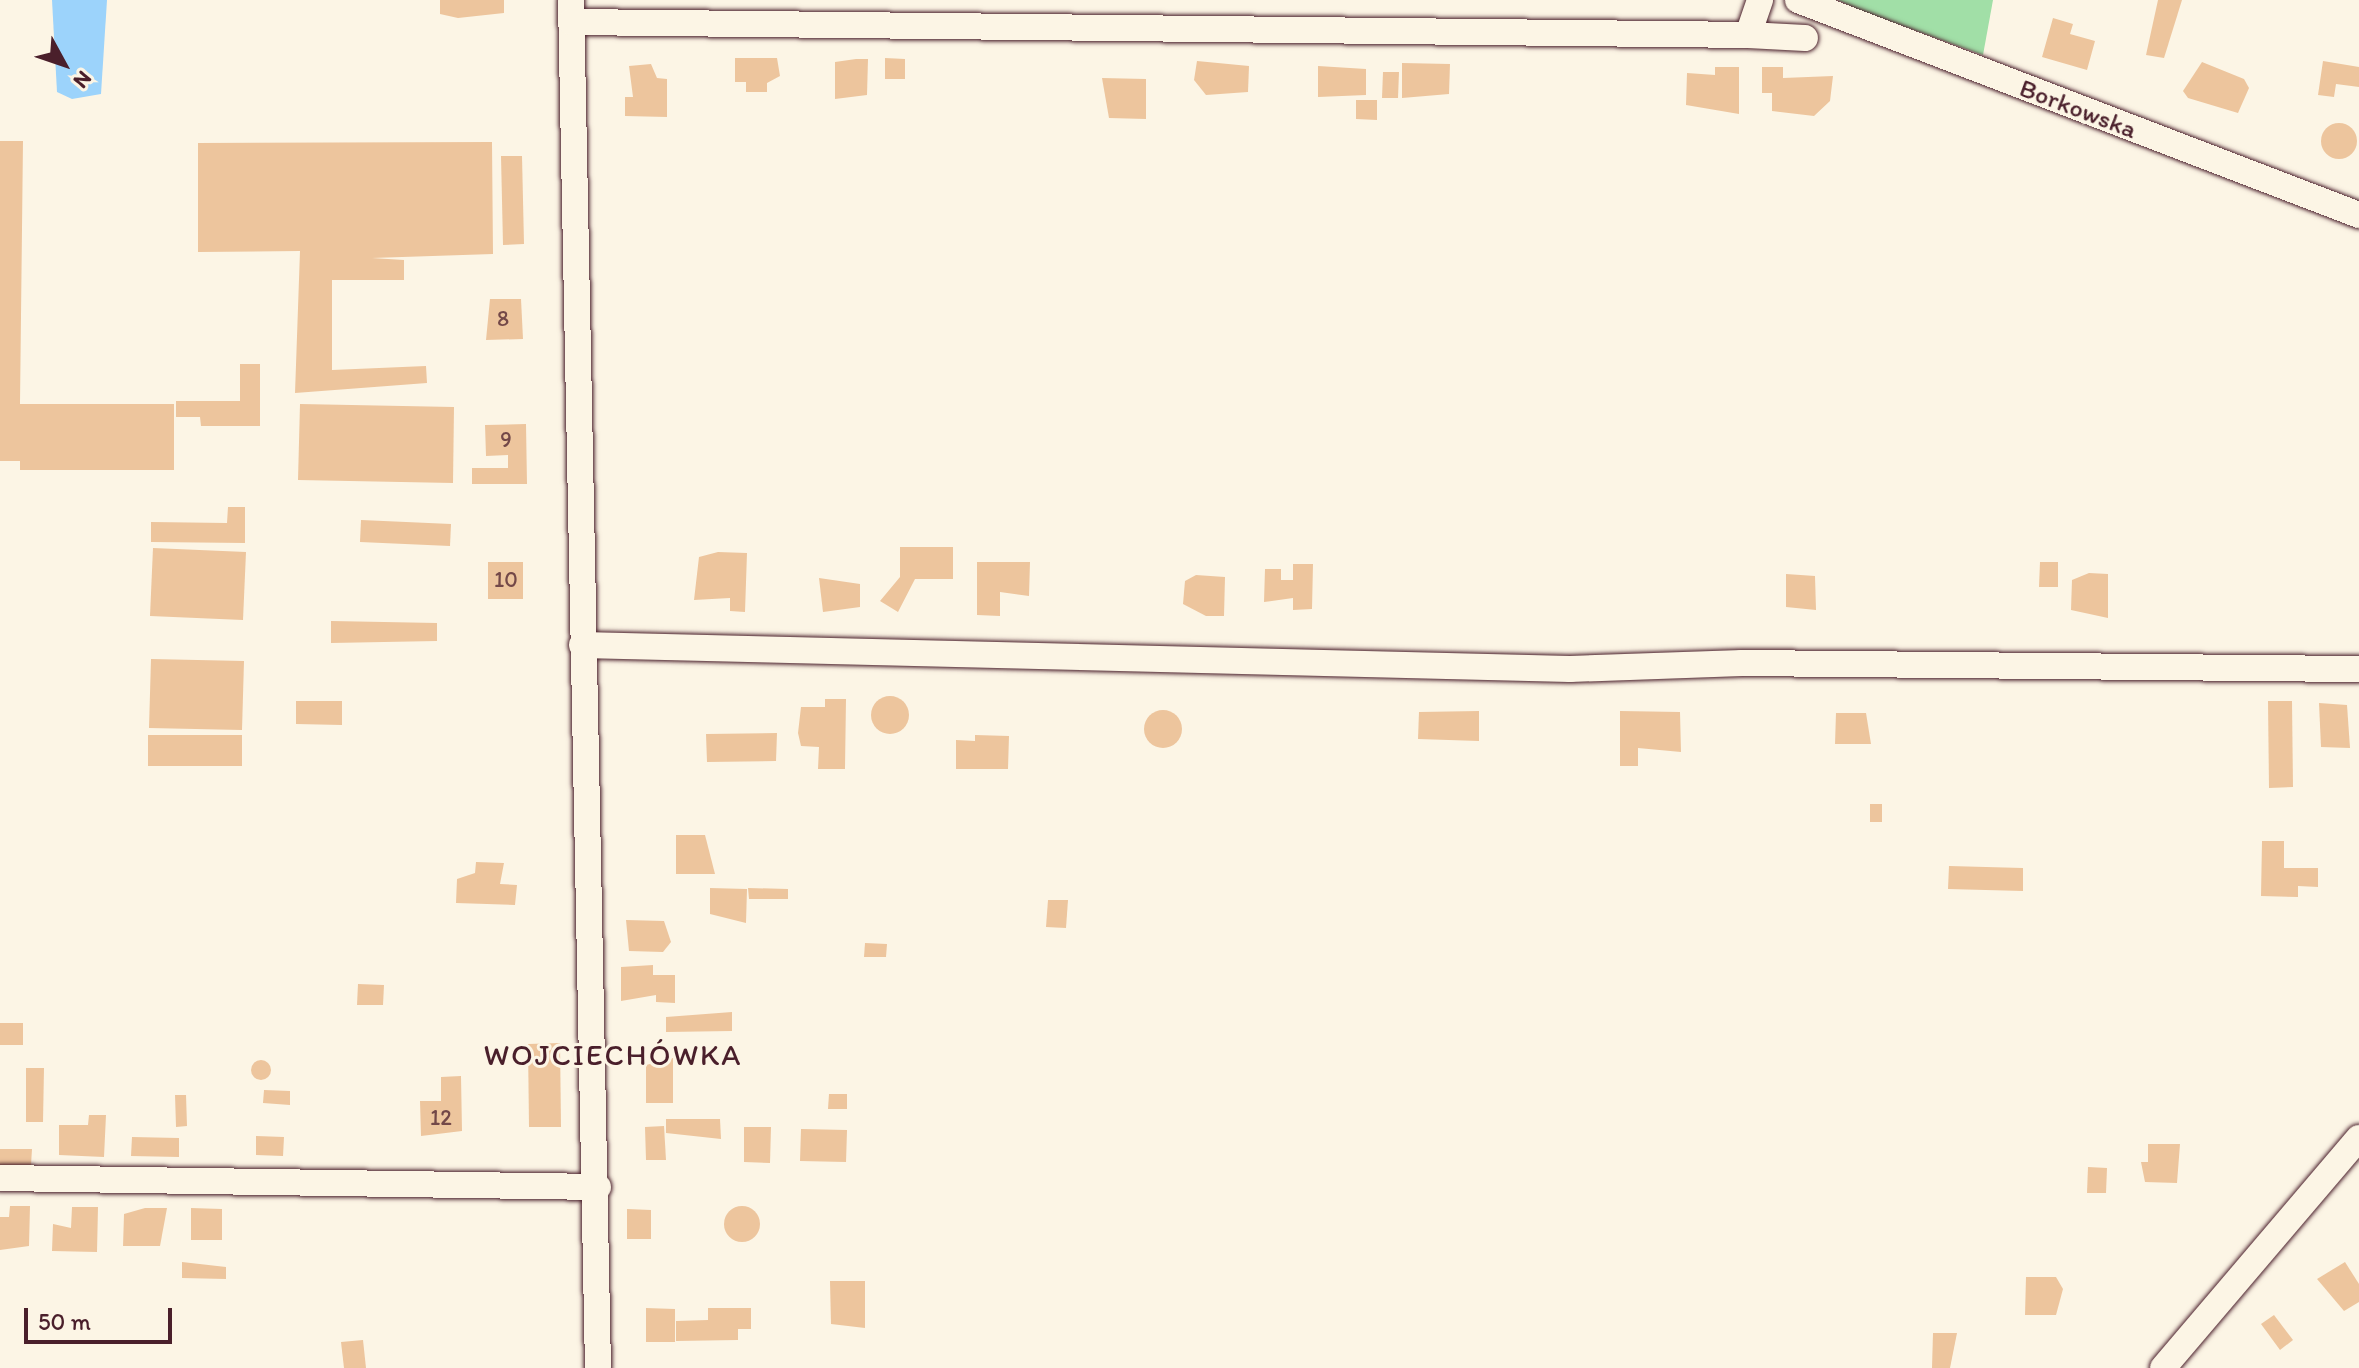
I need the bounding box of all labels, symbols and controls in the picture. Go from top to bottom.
north arrow [24,24,104,104]
text: N [68,65,98,94]
street label: Borkowska [2015,72,2141,146]
house number: 8 [497,306,509,332]
house number: 9 [500,427,512,453]
house number: 10 [494,567,518,593]
district label: WOJCIECHÓWKA [486,1037,740,1073]
house number: 12 [430,1105,452,1131]
scale bar [28,1292,176,1342]
text: 50 m [38,1307,91,1336]

